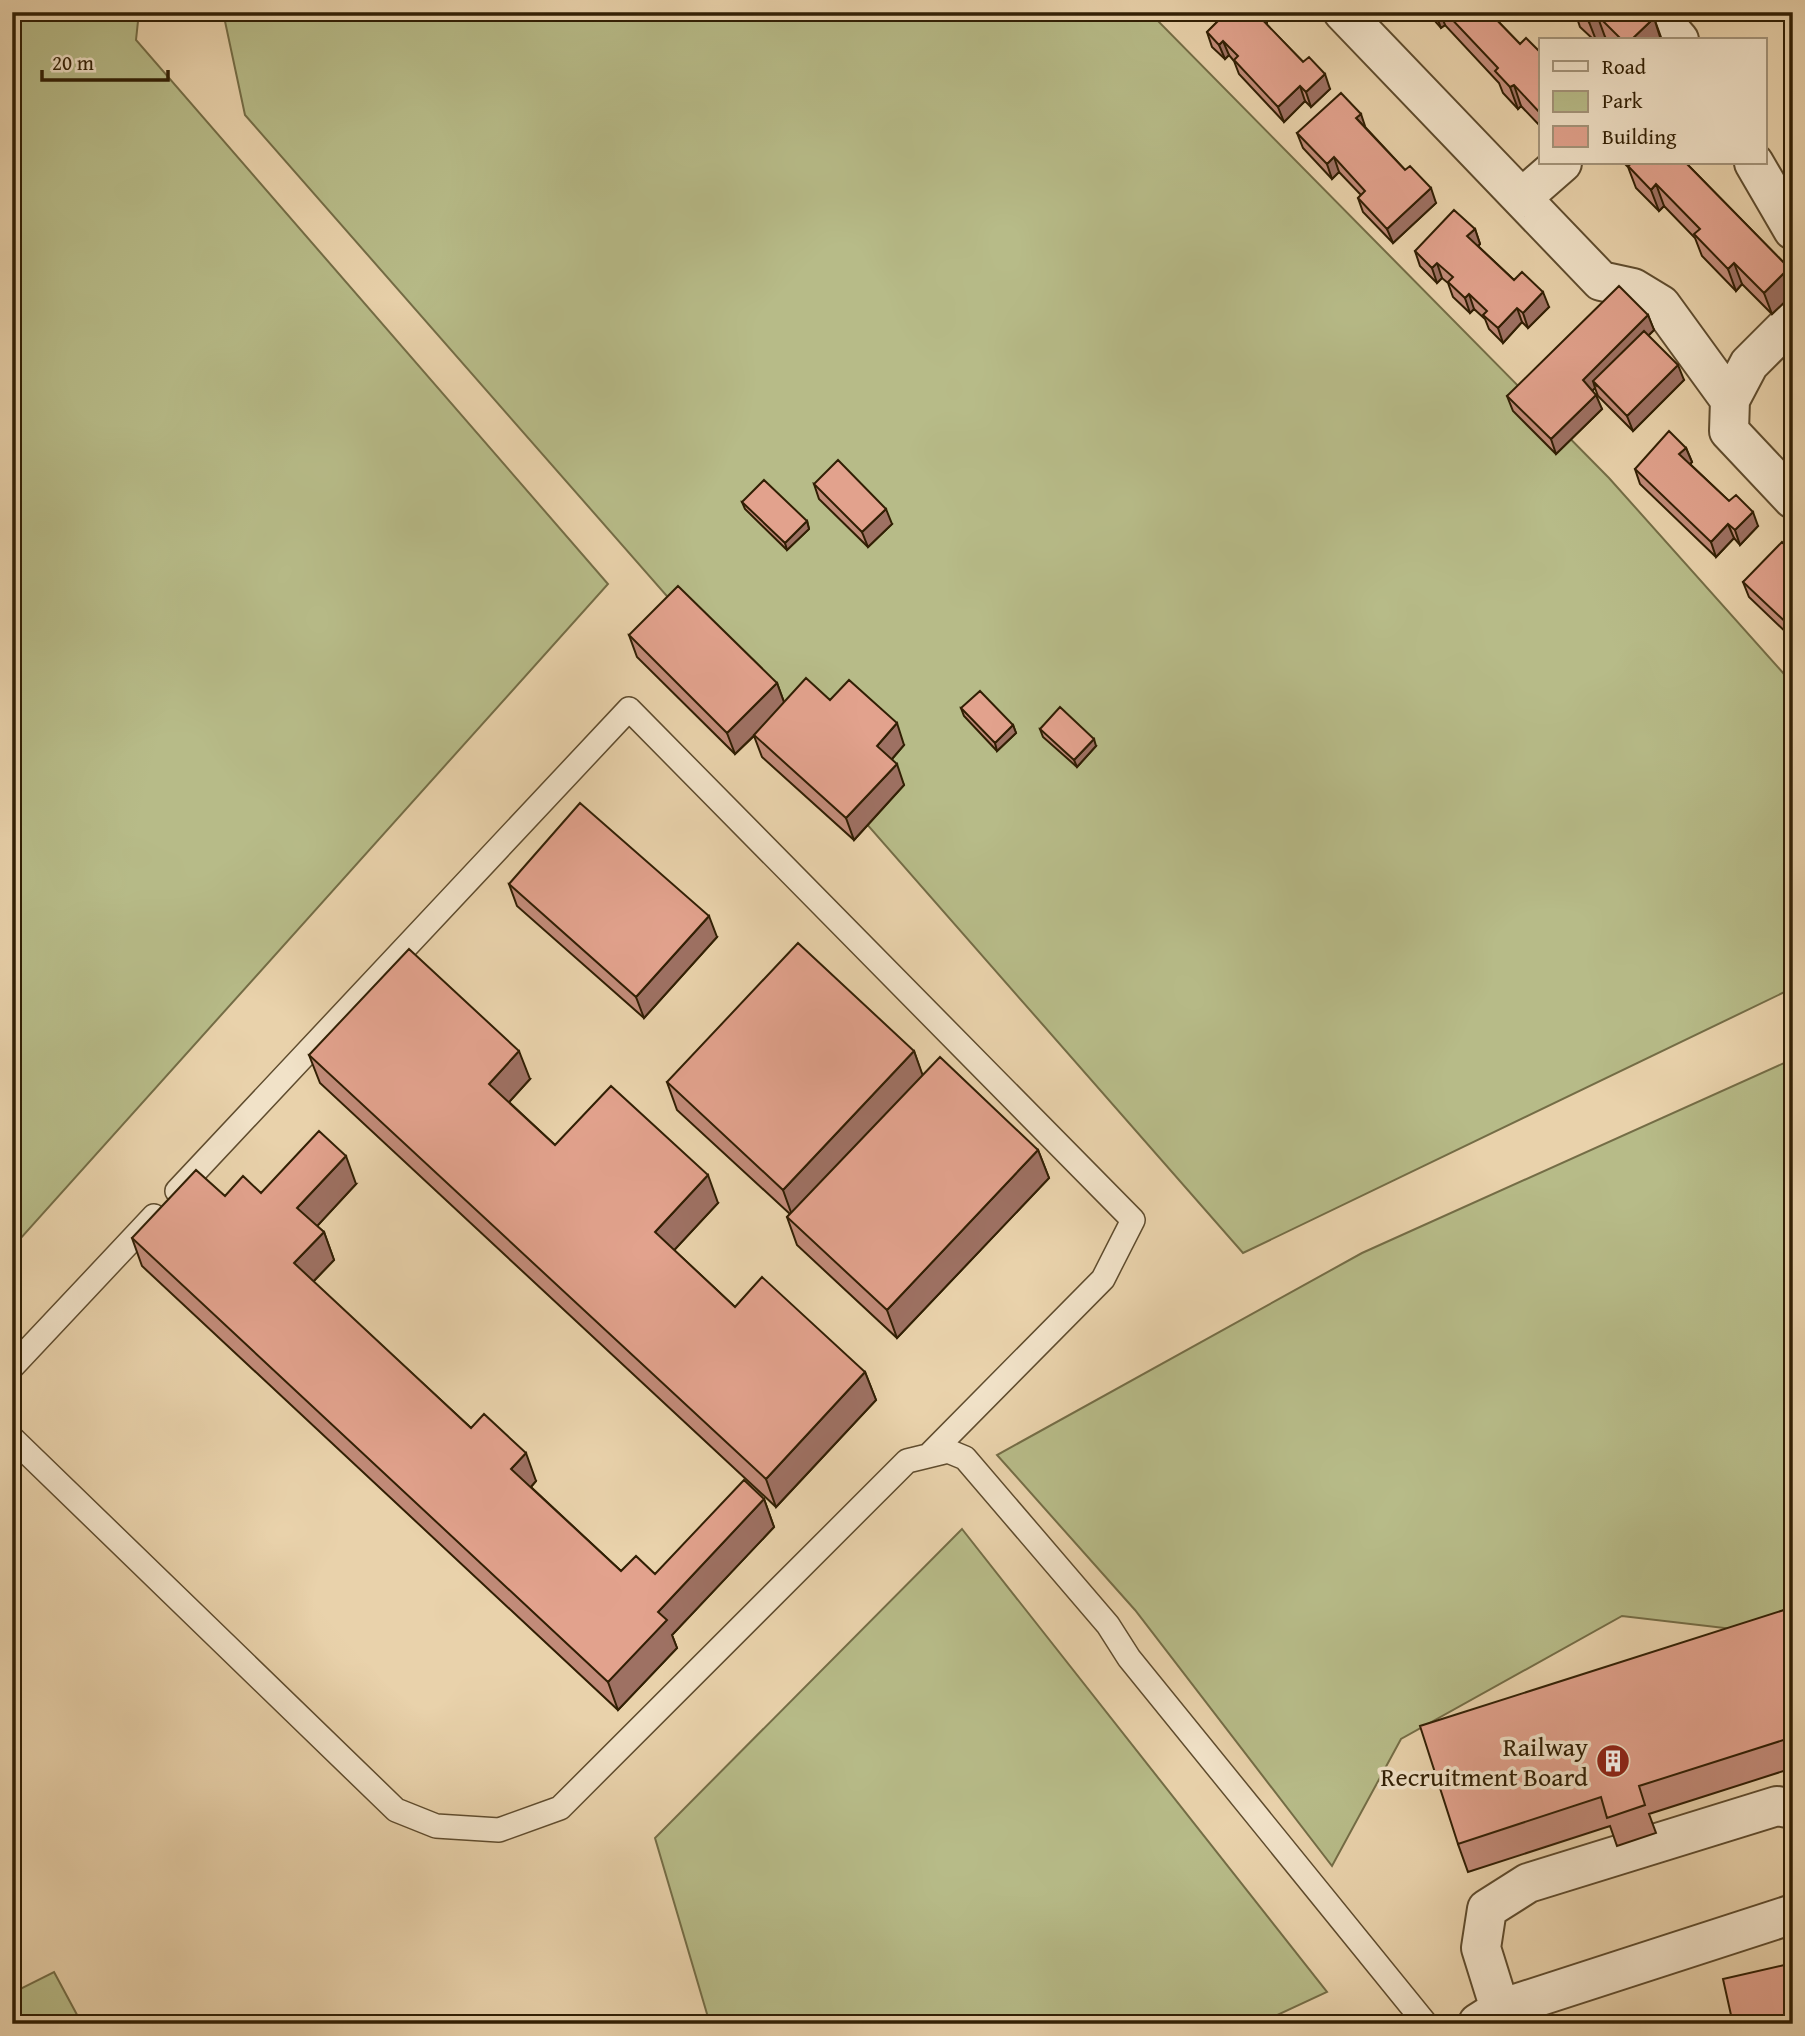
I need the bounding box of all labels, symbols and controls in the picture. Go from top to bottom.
scale bar [42,38,168,82]
legend [1539,38,1766,164]
text: 20 m [52,47,94,78]
text: Road [1602,51,1647,82]
text: Park [1602,85,1643,116]
text: Building [1602,121,1677,152]
place label: Railway Recruitment Board [1380,1727,1588,1796]
building icon: Railway Recruitment Board [1594,1742,1632,1780]

